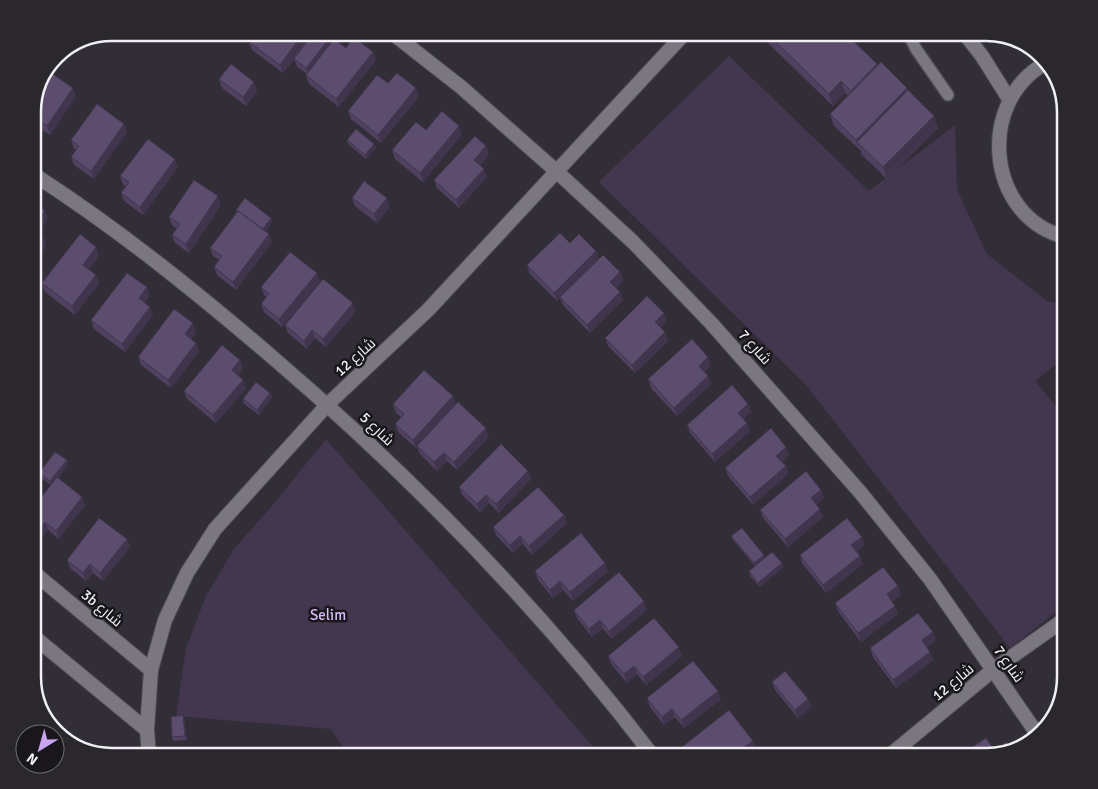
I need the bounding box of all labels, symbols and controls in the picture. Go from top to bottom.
street label: شارع 7 [733,326,775,369]
street label: شارع 12 [331,334,380,381]
street label: شارع 5 [355,408,398,451]
street label: 3b شارع [76,586,126,632]
park label: Selim [310,606,346,624]
street label: شارع 7 [988,642,1028,687]
street label: شارع 12 [929,659,979,706]
north arrow [15,724,65,774]
text: N [23,749,41,769]

